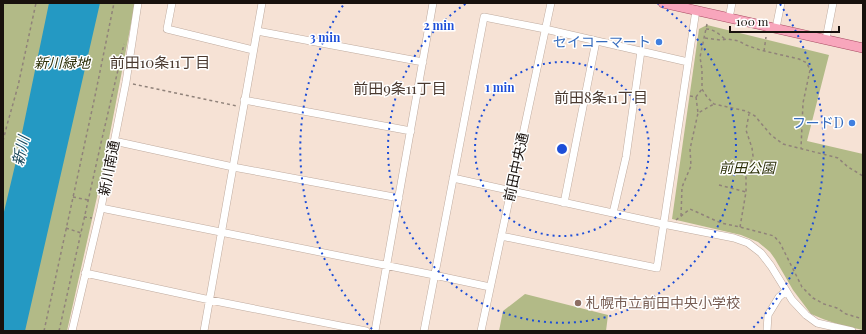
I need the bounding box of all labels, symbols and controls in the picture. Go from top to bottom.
scale bar [730,8,839,34]
text: 100 m [736,13,769,29]
text: 2 min [424,17,455,33]
text: 3 min [310,29,341,45]
place label: セイコーマート [553,32,651,51]
marker: セイコーマート [654,37,664,47]
district label: 前田10条11丁目 [110,52,210,72]
park label: 新川緑地 [34,53,92,72]
district label: 前田9条11丁目 [353,78,447,98]
text: 1 min [485,79,515,95]
district label: 前田8条11丁目 [554,87,648,107]
place label: フードD [792,113,844,132]
marker: フードD [847,118,857,128]
street label: 前田中央通 [499,131,532,203]
water label: 新川 [7,132,34,168]
street label: 新川南通 [94,139,123,197]
centre of rings [555,142,569,156]
park label: 前田公園 [719,158,777,177]
place label: 札幌市立前田中央小学校 [586,293,740,312]
marker: 札幌市立前田中央小学校 [573,298,583,308]

